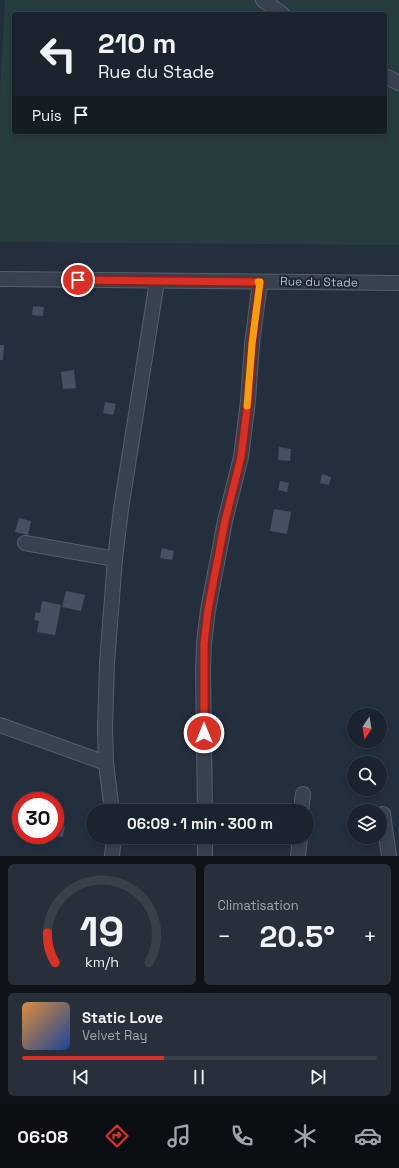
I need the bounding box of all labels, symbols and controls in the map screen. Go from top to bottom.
text: 210 m [98,25,176,61]
icon: left [32,28,84,80]
text: Rue du Stade [98,60,215,83]
icon: arrive [70,104,92,126]
text: Puis [32,106,62,125]
pin [61,263,95,297]
icon: arrive [67,269,89,291]
street label: Rue du Stade [280,273,358,291]
north arrow [347,708,387,748]
map controls [347,708,387,844]
position arrow [183,712,225,754]
button: search [347,756,387,796]
speed limit sign: 30 [12,792,64,844]
button: layers [347,804,387,844]
text: 06:09 · 1 min · 300 m [127,814,273,833]
text: Climatisation [218,897,299,914]
text: 19 [79,904,124,957]
text: 20.5° [259,917,335,956]
text: − [218,922,231,950]
text: + [363,922,377,950]
text: km/h [85,952,119,970]
text: Static Love [82,1008,163,1027]
text: Velvet Ray [82,1027,147,1044]
icon: previous [70,1066,92,1088]
icon: pause [188,1066,210,1088]
icon: next [307,1066,329,1088]
icon: directions [103,1122,131,1150]
icon: music [165,1122,193,1150]
icon: phone [228,1122,256,1150]
icon: climate [291,1122,319,1150]
icon: car [354,1122,382,1150]
text: 06:08 [17,1125,68,1148]

